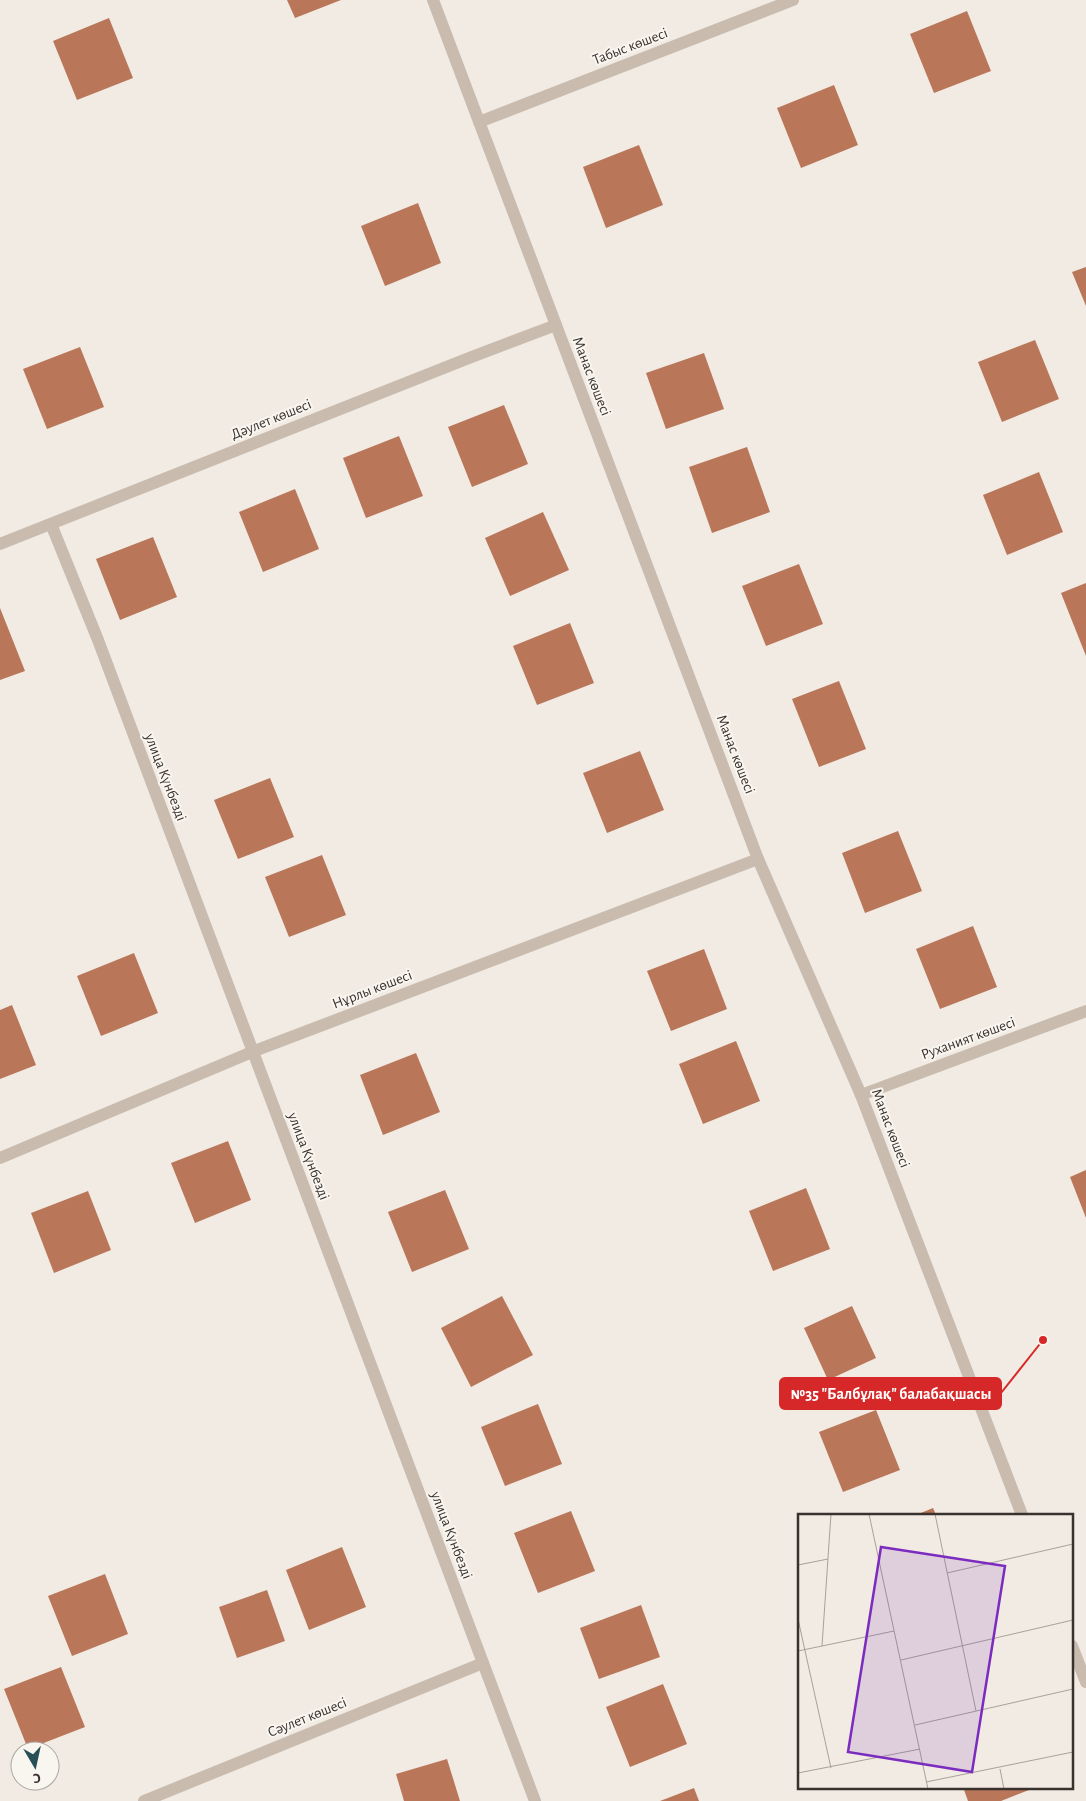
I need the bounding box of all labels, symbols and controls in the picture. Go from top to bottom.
street label: Табыс көшесі [591,25,670,68]
street label: Манас көшесі [570,335,613,418]
street label: Дәулет көшесі [229,397,314,442]
street label: Манас көшесі [714,713,757,796]
street label: улица Күнбезді [142,731,189,823]
street label: Нұрлы көшесі [330,967,414,1012]
street label: Руханият көшесі [919,1015,1017,1062]
street label: Манас көшесі [869,1087,912,1170]
street label: улица Күнбезді [285,1110,332,1202]
callout: №35 "Балбұлақ" балабақшасы [780,1378,1001,1409]
text: №35 "Балбұлақ" балабақшасы [791,1386,991,1402]
street label: улица Күнбезді [428,1489,475,1581]
inset map [798,1514,1074,1788]
street label: Сәулет көшесі [266,1695,349,1740]
north arrow [10,1741,60,1791]
text: С [32,1770,42,1785]

